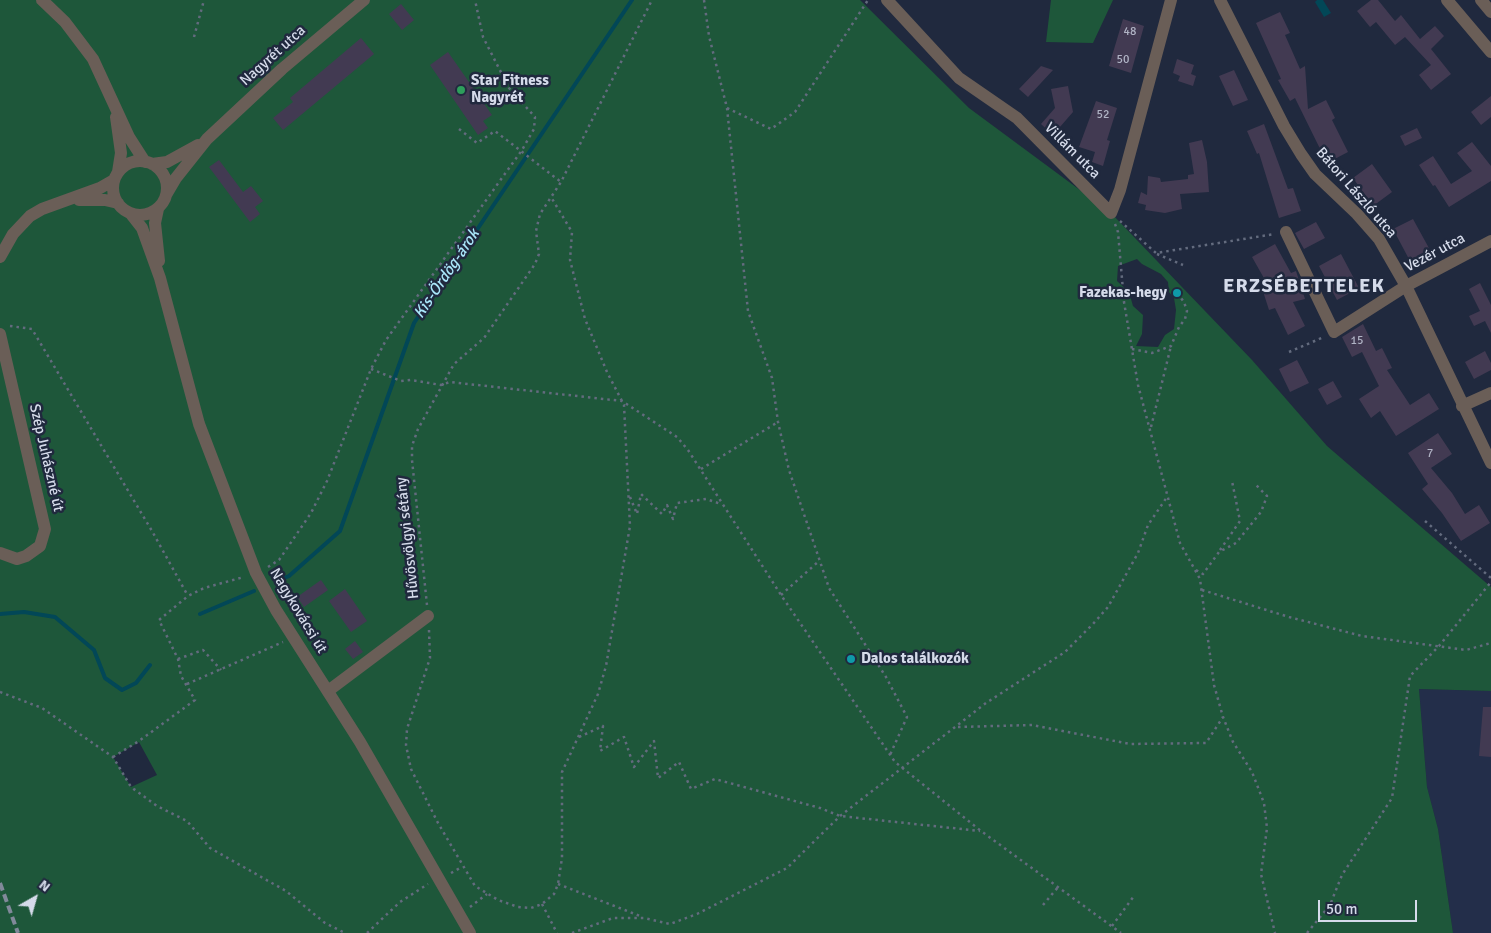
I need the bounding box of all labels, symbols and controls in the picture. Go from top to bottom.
street label: Nagyrét utca [237,22,309,90]
house number: 48 [1124,25,1136,39]
house number: 50 [1117,53,1129,67]
place label: Star Fitness Nagyrét [471,72,549,107]
marker: Star Fitness Nagyrét [455,84,467,96]
house number: 52 [1097,108,1109,122]
street label: Villám utca [1040,119,1104,183]
street label: Bátori László utca [1312,144,1400,242]
water label: Kis-Ördög-árok [410,226,484,322]
street label: Vezér utca [1402,230,1468,276]
district label: ERZSÉBETTELEK [1221,275,1387,299]
place label: Fazekas-hegy [1079,284,1167,302]
marker: Fazekas-hegy [1171,287,1183,299]
house number: 15 [1351,334,1363,348]
street label: Szép Juhászné út [25,402,67,514]
house number: 7 [1427,447,1433,461]
street label: Hűvösvölgyi sétány [393,476,423,600]
street label: Nagykovácsi út [265,565,331,657]
place label: Dalos találkozók [861,650,969,668]
marker: Dalos találkozók [845,653,857,665]
north arrow [10,873,60,923]
text: N [35,876,54,895]
scale bar [1321,890,1420,922]
text: 50 m [1326,900,1357,918]

